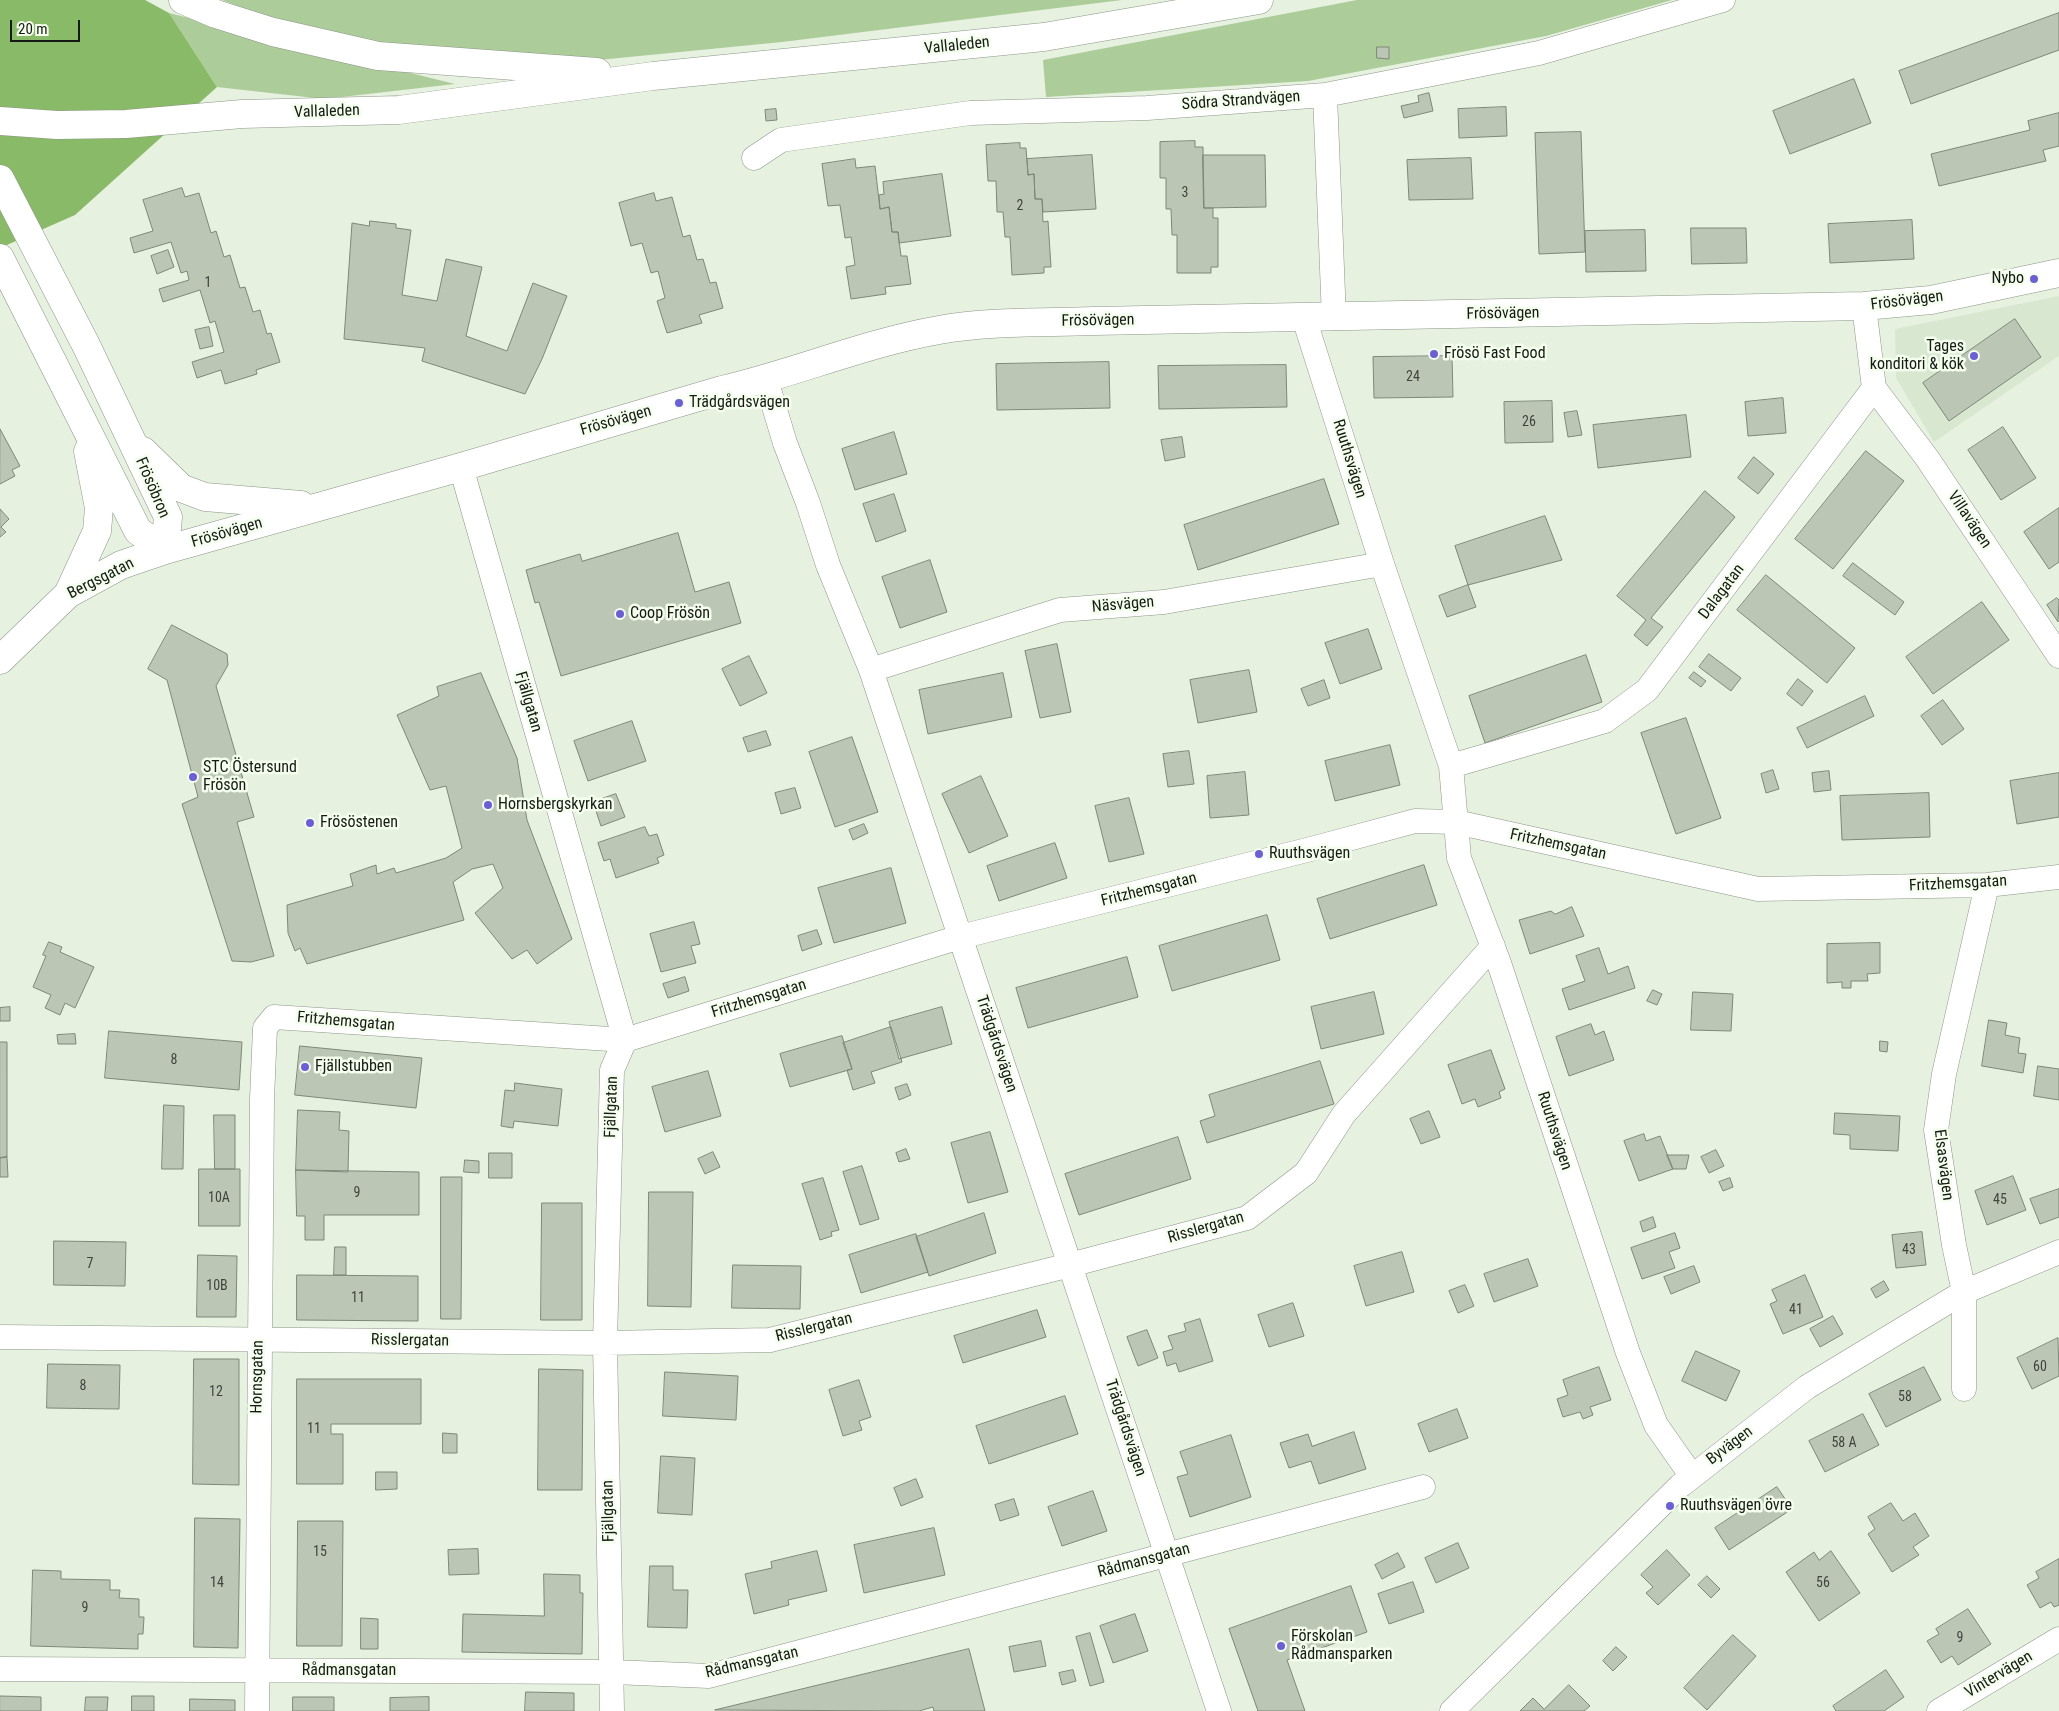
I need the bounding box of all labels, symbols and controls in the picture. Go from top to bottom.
scale bar [12,10,82,42]
text: 20 m [18,20,48,38]
street label: Vallaleden [923,33,991,59]
street label: Södra Strandvägen [1181,87,1301,115]
street label: Vallaleden [294,101,360,123]
house number: 3 [1182,185,1188,201]
house number: 2 [1017,198,1023,214]
place label: Nybo [1992,269,2024,289]
marker: Nybo [2028,273,2040,285]
house number: 1 [205,275,211,291]
street label: Frösövägen [1870,287,1944,315]
street label: Frösövägen [1466,304,1540,324]
street label: Frösövägen [1061,311,1135,331]
place label: Tages konditori & kök [1870,337,1964,375]
place label: Frösö Fast Food [1444,344,1546,364]
marker: Frösö Fast Food [1428,348,1440,360]
marker: Tages konditori & kök [1968,350,1980,362]
house number: 24 [1406,369,1420,385]
place label: Trädgårdsvägen [689,393,790,413]
marker: Trädgårdsvägen [673,397,685,409]
street label: Frösövägen [578,402,654,440]
house number: 26 [1522,414,1536,430]
street label: Ruuthsvägen [1328,417,1370,501]
street label: Frösöbron [131,455,173,521]
street label: Villavägen [1943,488,1995,552]
street label: Frösövägen [189,514,265,552]
street label: Bergsgatan [65,554,137,604]
street label: Dalagatan [1695,561,1749,623]
street label: Näsvägen [1091,593,1155,617]
place label: Coop Frösön [630,604,710,624]
marker: Coop Frösön [614,608,626,620]
street label: Fjällgatan [510,670,546,734]
place label: STC Östersund Frösön [203,758,297,796]
marker: STC Östersund Frösön [187,771,199,783]
place label: Hornsbergskyrkan [498,795,613,815]
marker: Hornsbergskyrkan [482,799,494,811]
place label: Frösöstenen [320,813,398,833]
marker: Frösöstenen [304,817,316,829]
street label: Fritzhemsgatan [1508,825,1608,865]
place label: Ruuthsvägen [1269,844,1350,864]
marker: Ruuthsvägen [1253,848,1265,860]
street label: Fritzhemsgatan [1099,869,1199,911]
street label: Fritzhemsgatan [1909,872,2007,896]
street label: Fritzhemsgatan [709,975,809,1023]
street label: Trädgårdsvägen [971,993,1021,1095]
street label: Fritzhemsgatan [296,1008,396,1036]
house number: 8 [171,1052,177,1068]
place label: Fjällstubben [315,1057,392,1077]
marker: Fjällstubben [299,1061,311,1073]
street label: Fjällgatan [601,1076,623,1138]
street label: Ruuthsvägen [1532,1089,1576,1173]
street label: Elsasvägen [1929,1128,1957,1202]
house number: 9 [354,1185,360,1201]
house number: 10A [208,1190,230,1206]
house number: 45 [1993,1192,2007,1208]
street label: Risslergatan [1166,1208,1246,1248]
house number: 43 [1902,1242,1916,1258]
house number: 7 [87,1256,93,1272]
house number: 10B [206,1278,228,1294]
house number: 11 [351,1290,365,1306]
house number: 41 [1789,1302,1803,1318]
street label: Risslergatan [774,1309,854,1347]
street label: Risslergatan [371,1331,449,1351]
street label: Hornsgatan [248,1340,268,1414]
house number: 60 [2033,1359,2047,1375]
street label: Trädgårdsvägen [1100,1377,1150,1479]
house number: 8 [80,1378,86,1394]
house number: 12 [209,1384,223,1400]
house number: 58 [1898,1389,1912,1405]
house number: 11 [307,1421,321,1437]
street label: Byvägen [1703,1422,1757,1470]
house number: 58 A [1831,1435,1857,1451]
street label: Fjällgatan [599,1480,619,1542]
place label: Ruuthsvägen övre [1680,1496,1792,1516]
marker: Ruuthsvägen övre [1664,1500,1676,1512]
street label: Rådmansgatan [1096,1539,1192,1583]
house number: 15 [313,1544,327,1560]
house number: 14 [210,1575,224,1591]
house number: 56 [1816,1575,1830,1591]
house number: 9 [82,1600,88,1616]
place label: Förskolan Rådmansparken [1291,1627,1393,1665]
house number: 9 [1957,1630,1963,1646]
marker: Förskolan Rådmansparken [1275,1640,1287,1652]
street label: Rådmansgatan [704,1643,800,1683]
street label: Vintervägen [1962,1647,2036,1703]
street label: Rådmansgatan [302,1661,396,1681]

